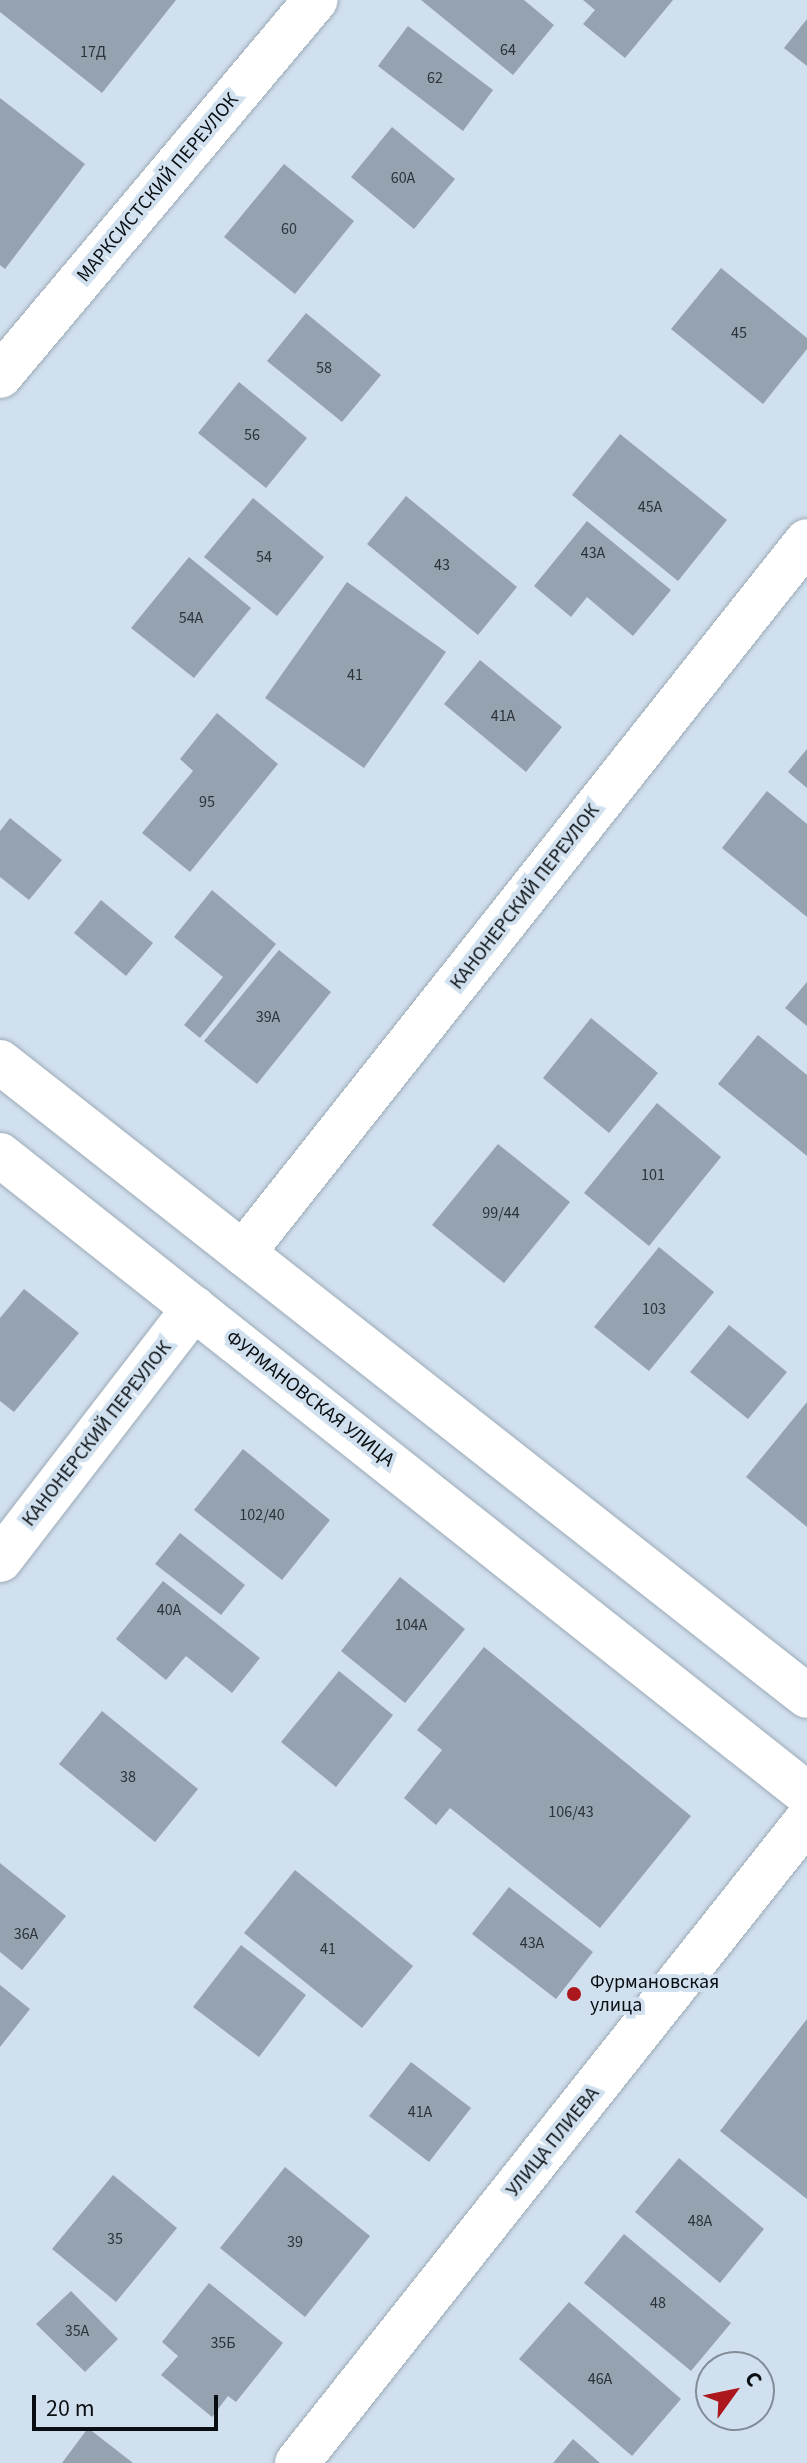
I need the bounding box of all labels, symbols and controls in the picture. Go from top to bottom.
house number: 64 [500,40,516,60]
house number: 17Д [80,42,106,62]
house number: 62 [427,68,443,88]
street label: МАРКСИСТСКИЙ ПЕРЕУЛОК [72,89,244,287]
house number: 60А [391,168,415,188]
house number: 60 [281,219,297,239]
house number: 45 [731,323,747,343]
house number: 58 [316,358,332,378]
house number: 56 [244,425,260,445]
house number: 45А [638,497,662,517]
house number: 43А [581,543,605,563]
house number: 54 [256,547,272,567]
house number: 43 [434,555,450,575]
house number: 54А [179,608,203,628]
house number: 41 [347,665,363,685]
house number: 41А [491,706,515,726]
house number: 95 [199,792,215,812]
street label: КАНОНЕРСКИЙ ПЕРЕУЛОК [445,799,605,995]
house number: 39А [256,1007,280,1027]
house number: 101 [641,1165,665,1185]
house number: 99/44 [482,1203,520,1223]
house number: 103 [642,1299,666,1319]
street label: ФУРМАНОВСКАЯ УЛИЦА [221,1326,399,1472]
street label: КАНОНЕРСКИЙ ПЕРЕУЛОК [17,1336,177,1532]
house number: 102/40 [239,1505,285,1525]
house number: 40А [157,1600,181,1620]
house number: 104А [395,1615,427,1635]
house number: 38 [120,1767,136,1787]
house number: 106/43 [548,1802,594,1822]
house number: 36А [14,1924,38,1944]
house number: 43А [520,1933,544,1953]
house number: 41 [320,1939,336,1959]
place label: Фурмановская улица [590,1970,719,2017]
marker: Фурмановская улица [565,1985,583,2003]
street label: УЛИЦА ПЛИЕВА [501,2082,605,2202]
house number: 41А [408,2102,432,2122]
house number: 48А [688,2211,712,2231]
house number: 35 [107,2229,123,2249]
house number: 39 [287,2232,303,2252]
house number: 48 [650,2293,666,2313]
house number: 35А [65,2321,89,2341]
house number: 35Б [210,2333,236,2353]
north arrow [695,2351,775,2431]
text: С [737,2365,770,2393]
house number: 46А [588,2369,612,2389]
scale bar [36,2379,222,2429]
text: 20 m [46,2391,95,2426]

